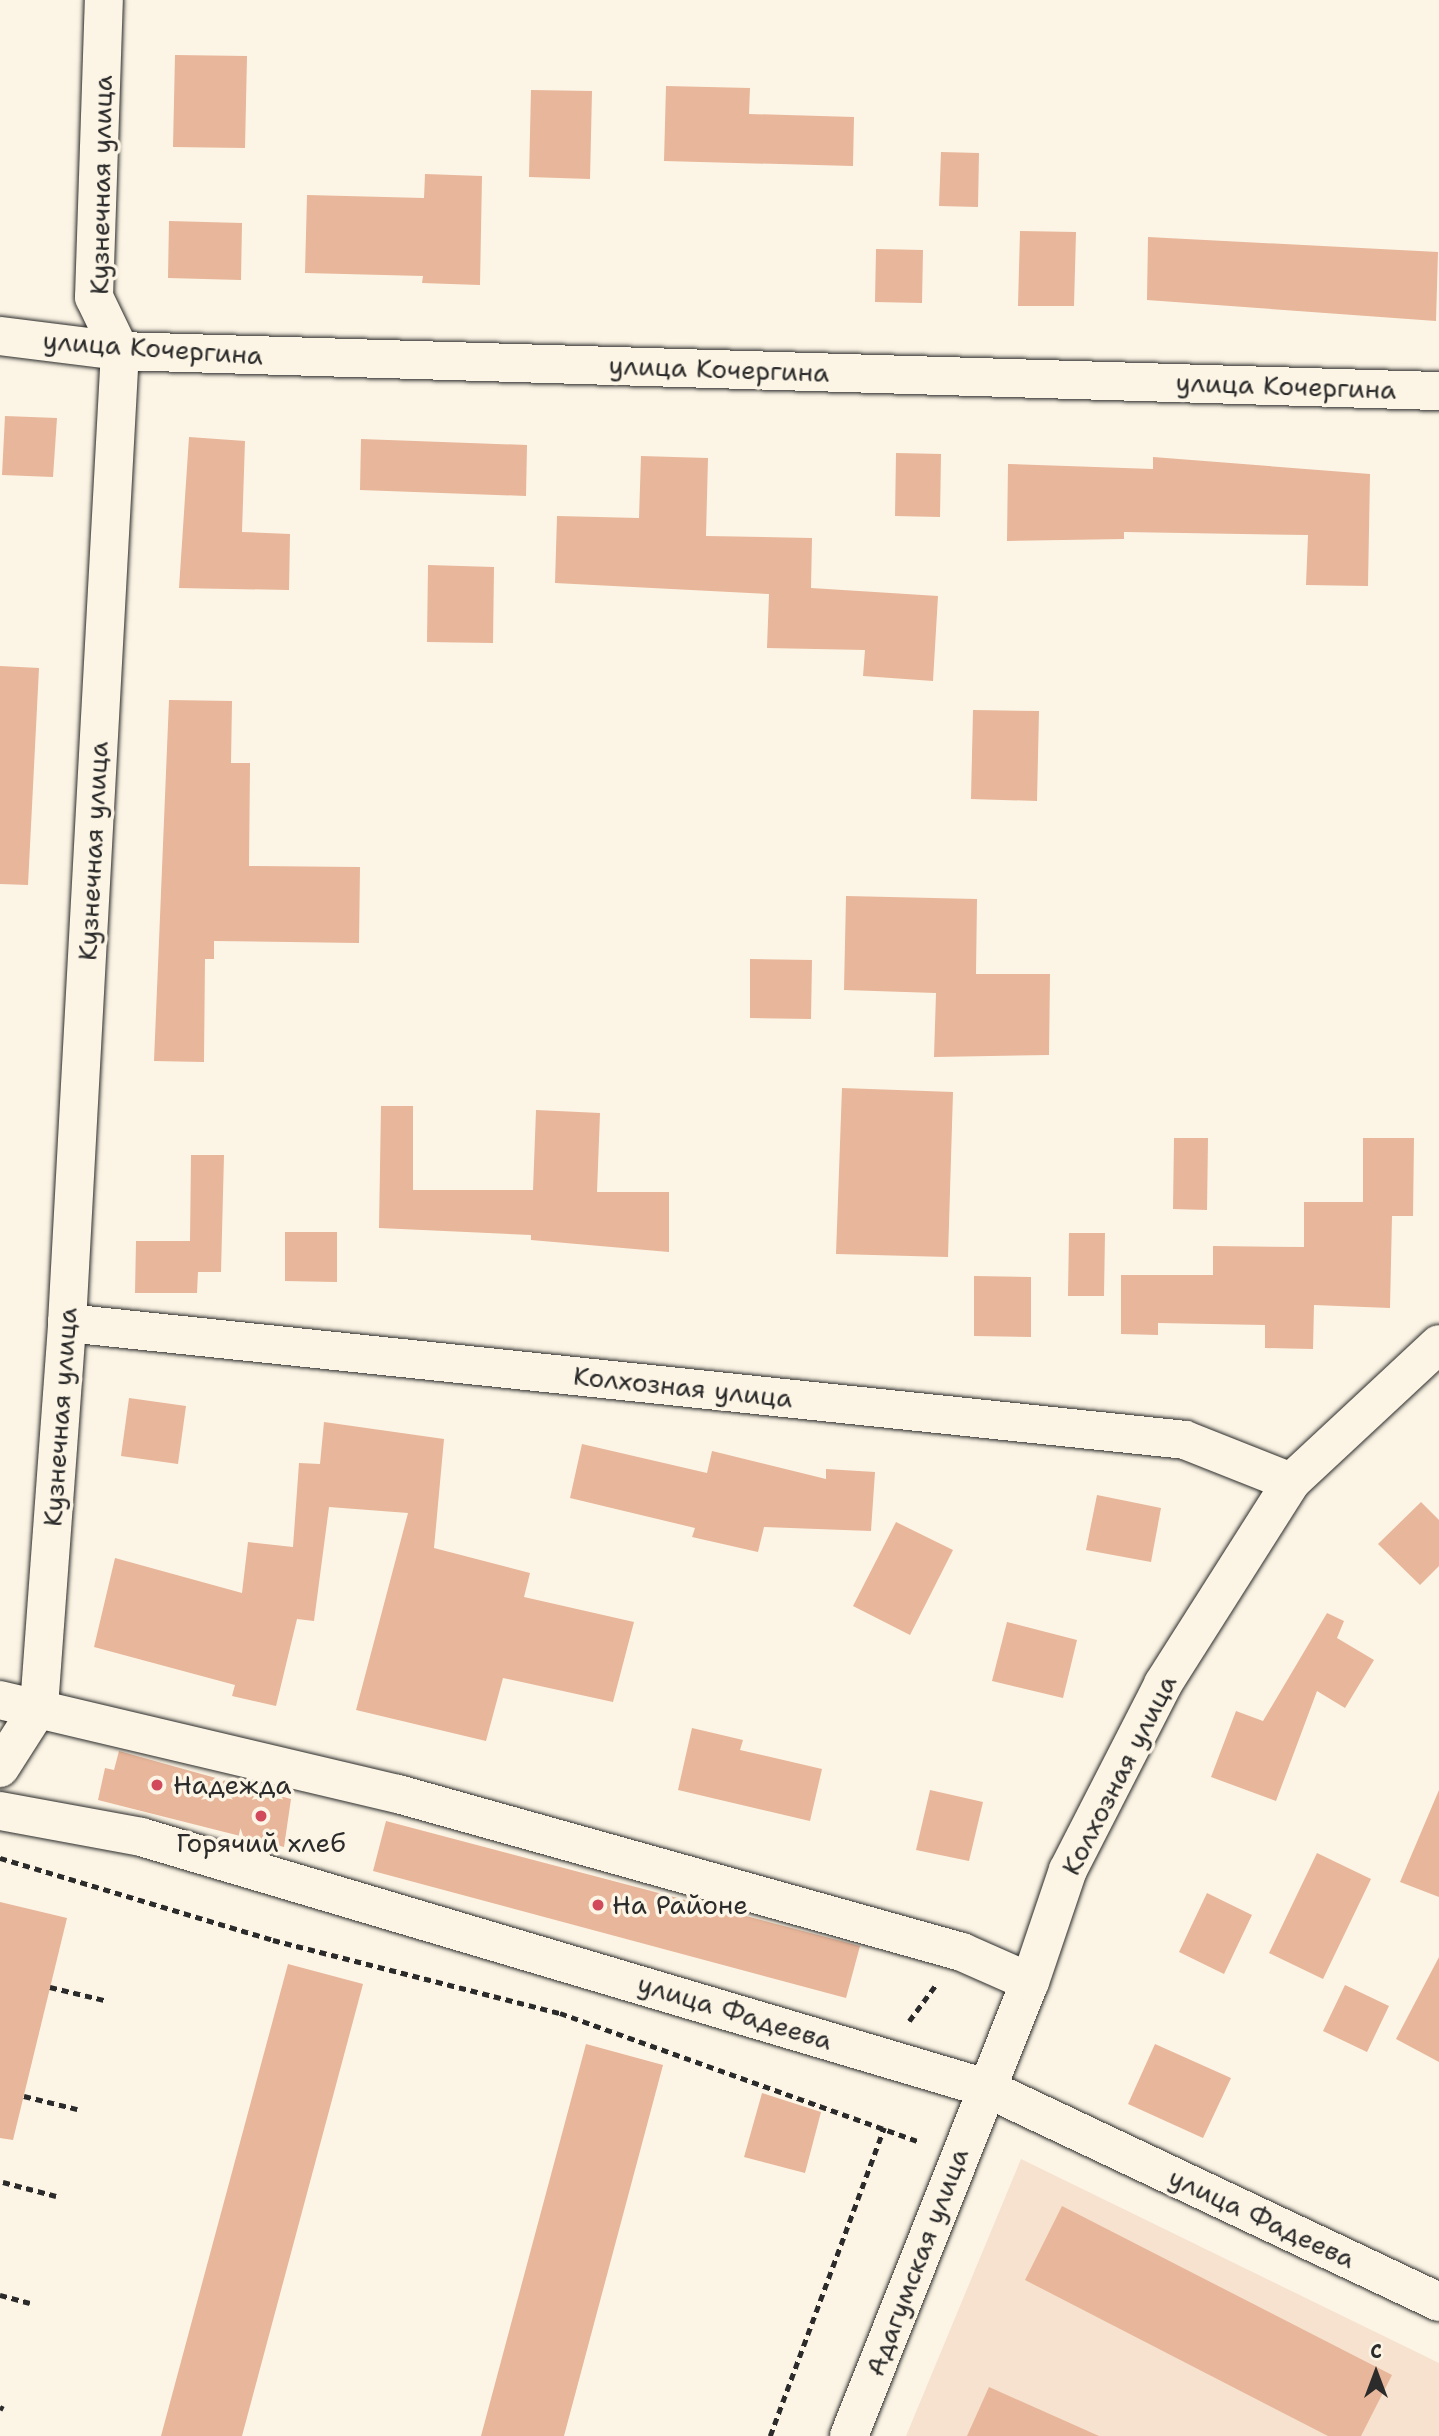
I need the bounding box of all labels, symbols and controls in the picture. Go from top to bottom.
street label: Кузнечная улица [83,75,119,295]
street label: улица Кочергина [42,325,264,371]
street label: улица Кочергина [608,350,830,388]
street label: улица Кочергина [1175,367,1397,405]
street label: Кузнечная улица [72,741,114,961]
street label: Кузнечная улица [37,1306,83,1528]
street label: Колхозная улица [572,1360,794,1414]
street label: Колхозная улица [1055,1670,1183,1880]
place label: Надежда [173,1769,291,1801]
marker: Надежда [147,1775,167,1795]
marker: Горячий хлеб [253,1808,269,1824]
place label: Горячий хлеб [176,1827,346,1859]
place label: На Районе [612,1889,748,1921]
marker: На Районе [590,1897,606,1913]
street label: улица Фадеева [634,1968,836,2056]
street label: Адагумская улица [859,2144,975,2380]
street label: улица Фадеева [1164,2161,1360,2275]
north arrow [1341,2338,1411,2408]
text: С [1370,2339,1382,2364]

